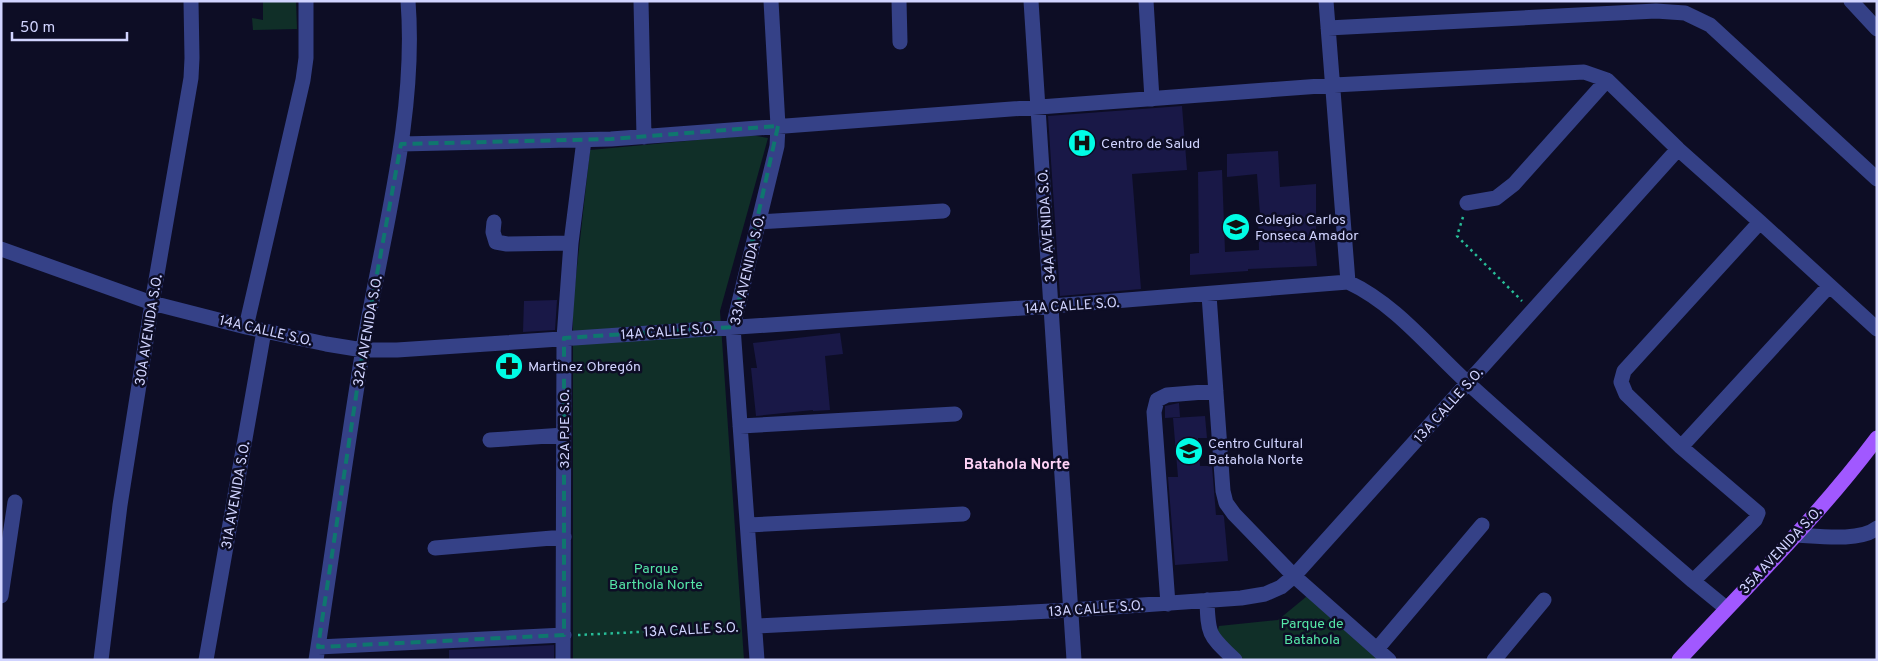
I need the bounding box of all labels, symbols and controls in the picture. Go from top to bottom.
scale bar [12,10,128,42]
text: 50 m [20,19,55,38]
hospital icon: Centro de Salud [1067,128,1097,158]
place label: Centro de Salud [1101,136,1200,153]
street label: 34A AVENIDA S.O. [1035,169,1060,283]
school or university icon: Colegio Carlos Fonseca Amador [1221,212,1251,242]
place label: Colegio Carlos Fonseca Amador [1255,212,1359,245]
street label: 33A AVENIDA S.O. [727,213,769,327]
street label: 30A AVENIDA S.O. [132,273,167,387]
street label: 32A AVENIDA S.O. [350,274,387,388]
street label: 14A CALLE S.O. [1024,295,1120,318]
street label: 14A CALLE S.O. [217,312,314,350]
street label: 14A CALLE S.O. [620,321,716,344]
pharmacy icon: Martinez Obregón [494,351,524,381]
place label: Martinez Obregón [528,359,641,376]
street label: 13A CALLE S.O. [1411,365,1487,447]
street label: 32A PJE S.O. [557,389,574,469]
school or university icon: Centro Cultural Batahola Norte [1174,436,1204,466]
place label: Centro Cultural Batahola Norte [1208,436,1303,469]
street label: 31A AVENIDA S.O. [219,440,254,551]
district label: Batahola Norte [964,456,1070,475]
street label: 35A AVENIDA S.O. [1736,504,1826,598]
park label: Parque Barthola Norte [609,561,703,594]
street label: 13A CALLE S.O. [1048,598,1144,621]
park label: Parque de Batahola [1280,616,1344,649]
street label: 13A CALLE S.O. [643,620,739,641]

